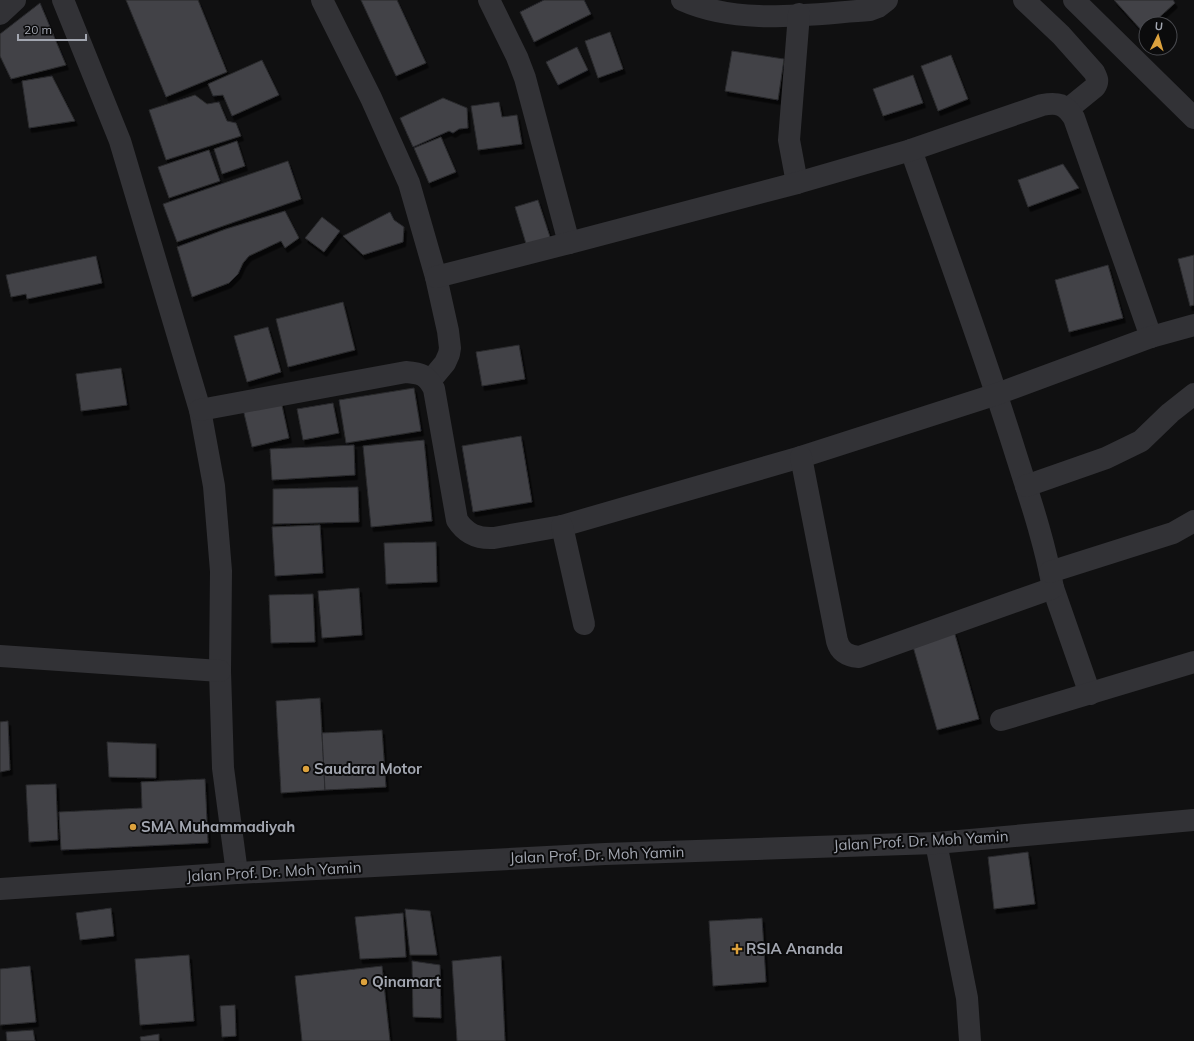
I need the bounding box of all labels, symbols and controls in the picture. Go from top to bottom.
scale bar [18,16,86,42]
north arrow [1138,16,1178,56]
text: U [1154,19,1164,33]
text: 20 m [24,22,52,37]
place label: Saudara Motor [314,759,422,778]
marker: Saudara Motor [301,764,311,774]
place label: SMA Muhammadiyah [141,817,295,836]
marker: SMA Muhammadiyah [128,822,138,832]
street label: Jalan Prof. Dr. Moh Yamin [833,826,1009,855]
street label: Jalan Prof. Dr. Moh Yamin [509,842,685,867]
street label: Jalan Prof. Dr. Moh Yamin [186,857,362,886]
place label: RSIA Ananda [746,939,843,958]
marker: RSIA Ananda [731,943,743,955]
place label: Qinamart [372,972,441,991]
marker: Qinamart [359,977,369,987]

